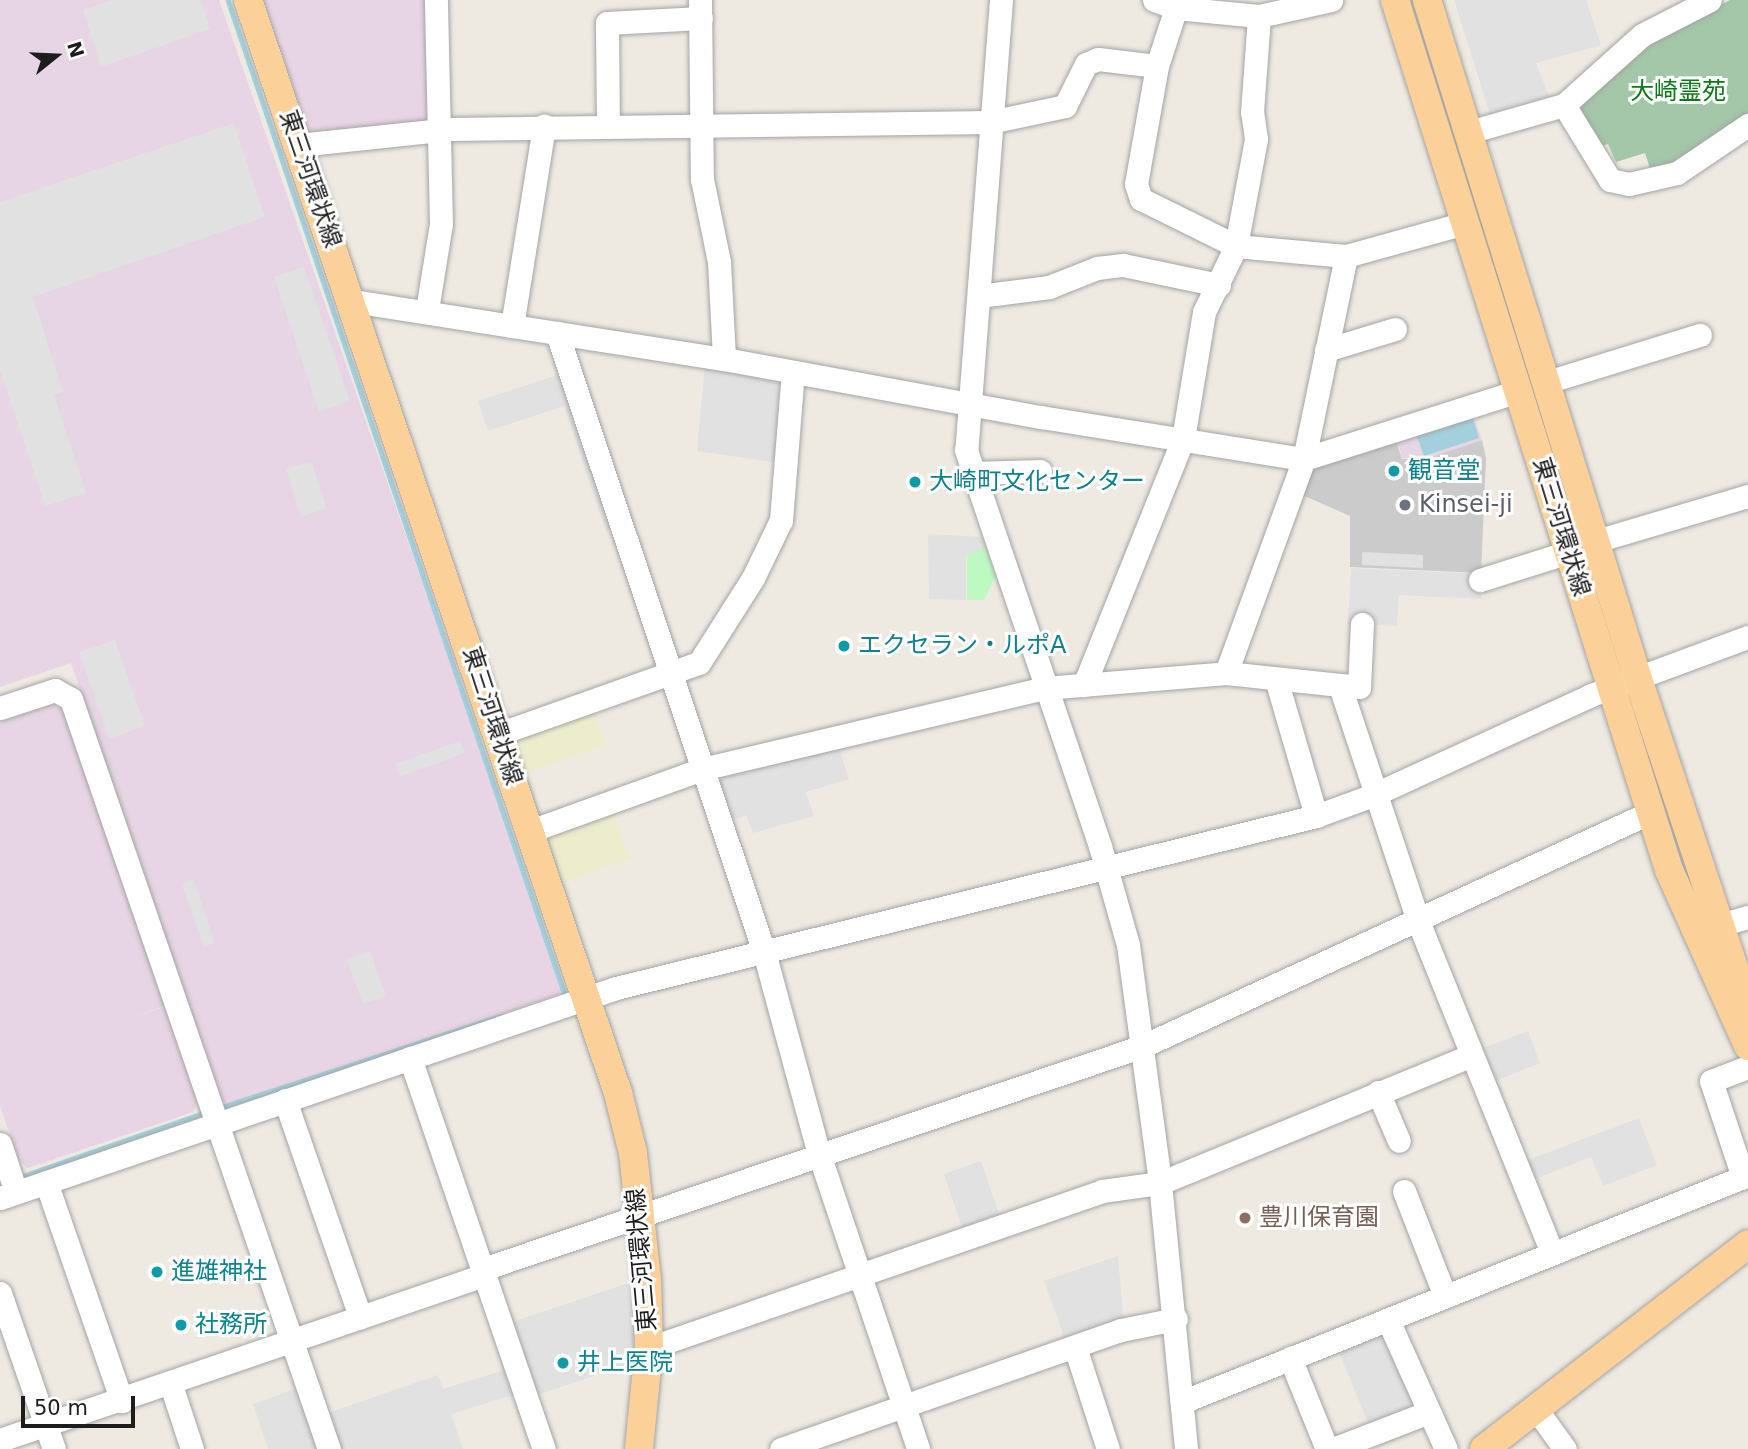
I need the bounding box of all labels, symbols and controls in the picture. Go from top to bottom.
north arrow [21,21,91,91]
text: N [63,39,89,60]
park label: 大崎霊苑 [1630,78,1726,106]
street label: 東三河環状線 [273,106,347,252]
street label: 東三河環状線 [1526,454,1596,600]
place label: 観音堂 [1408,457,1480,485]
marker: 観音堂 [1386,463,1402,479]
place label: 大崎町文化センター [929,468,1145,496]
marker: 大崎町文化センター [907,474,923,490]
place label: Kinsei-ji [1419,491,1513,519]
marker: Kinsei-ji [1397,497,1413,513]
place label: エクセラン・ルポA [858,632,1066,660]
marker: エクセラン・ルポA [836,638,852,654]
street label: 東三河環状線 [456,643,528,789]
street label: 東三河環状線 [621,1187,663,1333]
place label: 豊川保育園 [1259,1204,1379,1232]
marker: 豊川保育園 [1237,1210,1253,1226]
place label: 進雄神社 [171,1258,267,1286]
marker: 進雄神社 [149,1264,165,1280]
place label: 社務所 [195,1311,267,1339]
marker: 社務所 [173,1317,189,1333]
place label: 井上医院 [577,1349,673,1377]
marker: 井上医院 [555,1355,571,1371]
scale bar [24,1382,138,1426]
text: 50 m [34,1396,88,1420]

